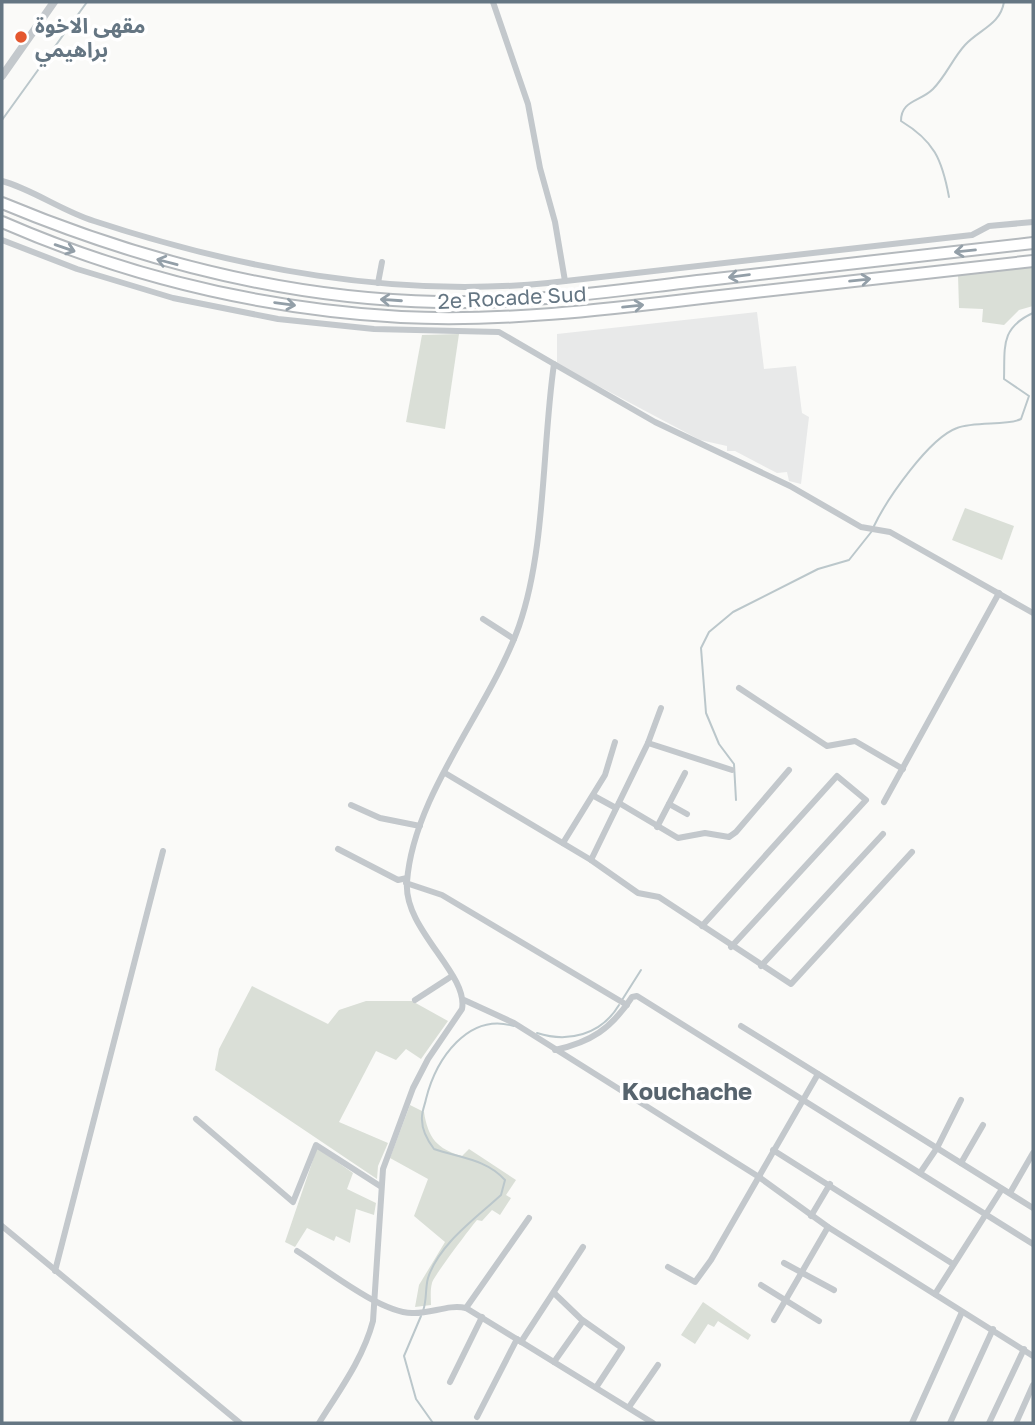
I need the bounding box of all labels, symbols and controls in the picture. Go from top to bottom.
place label: مقهى الاخوة براهيمي [35,12,145,67]
marker: مقهى الاخوة براهيمي [13,29,29,45]
one-way arrow [53,243,75,255]
one-way arrow [955,244,977,257]
one-way arrow [156,255,179,268]
one-way arrow [729,270,751,283]
one-way arrow [848,274,870,287]
street label: 2e Rocade Sud [437,280,587,314]
one-way arrow [380,293,403,306]
one-way arrow [273,298,296,311]
one-way arrow [622,299,644,312]
district label: Kouchache [622,1076,752,1105]

